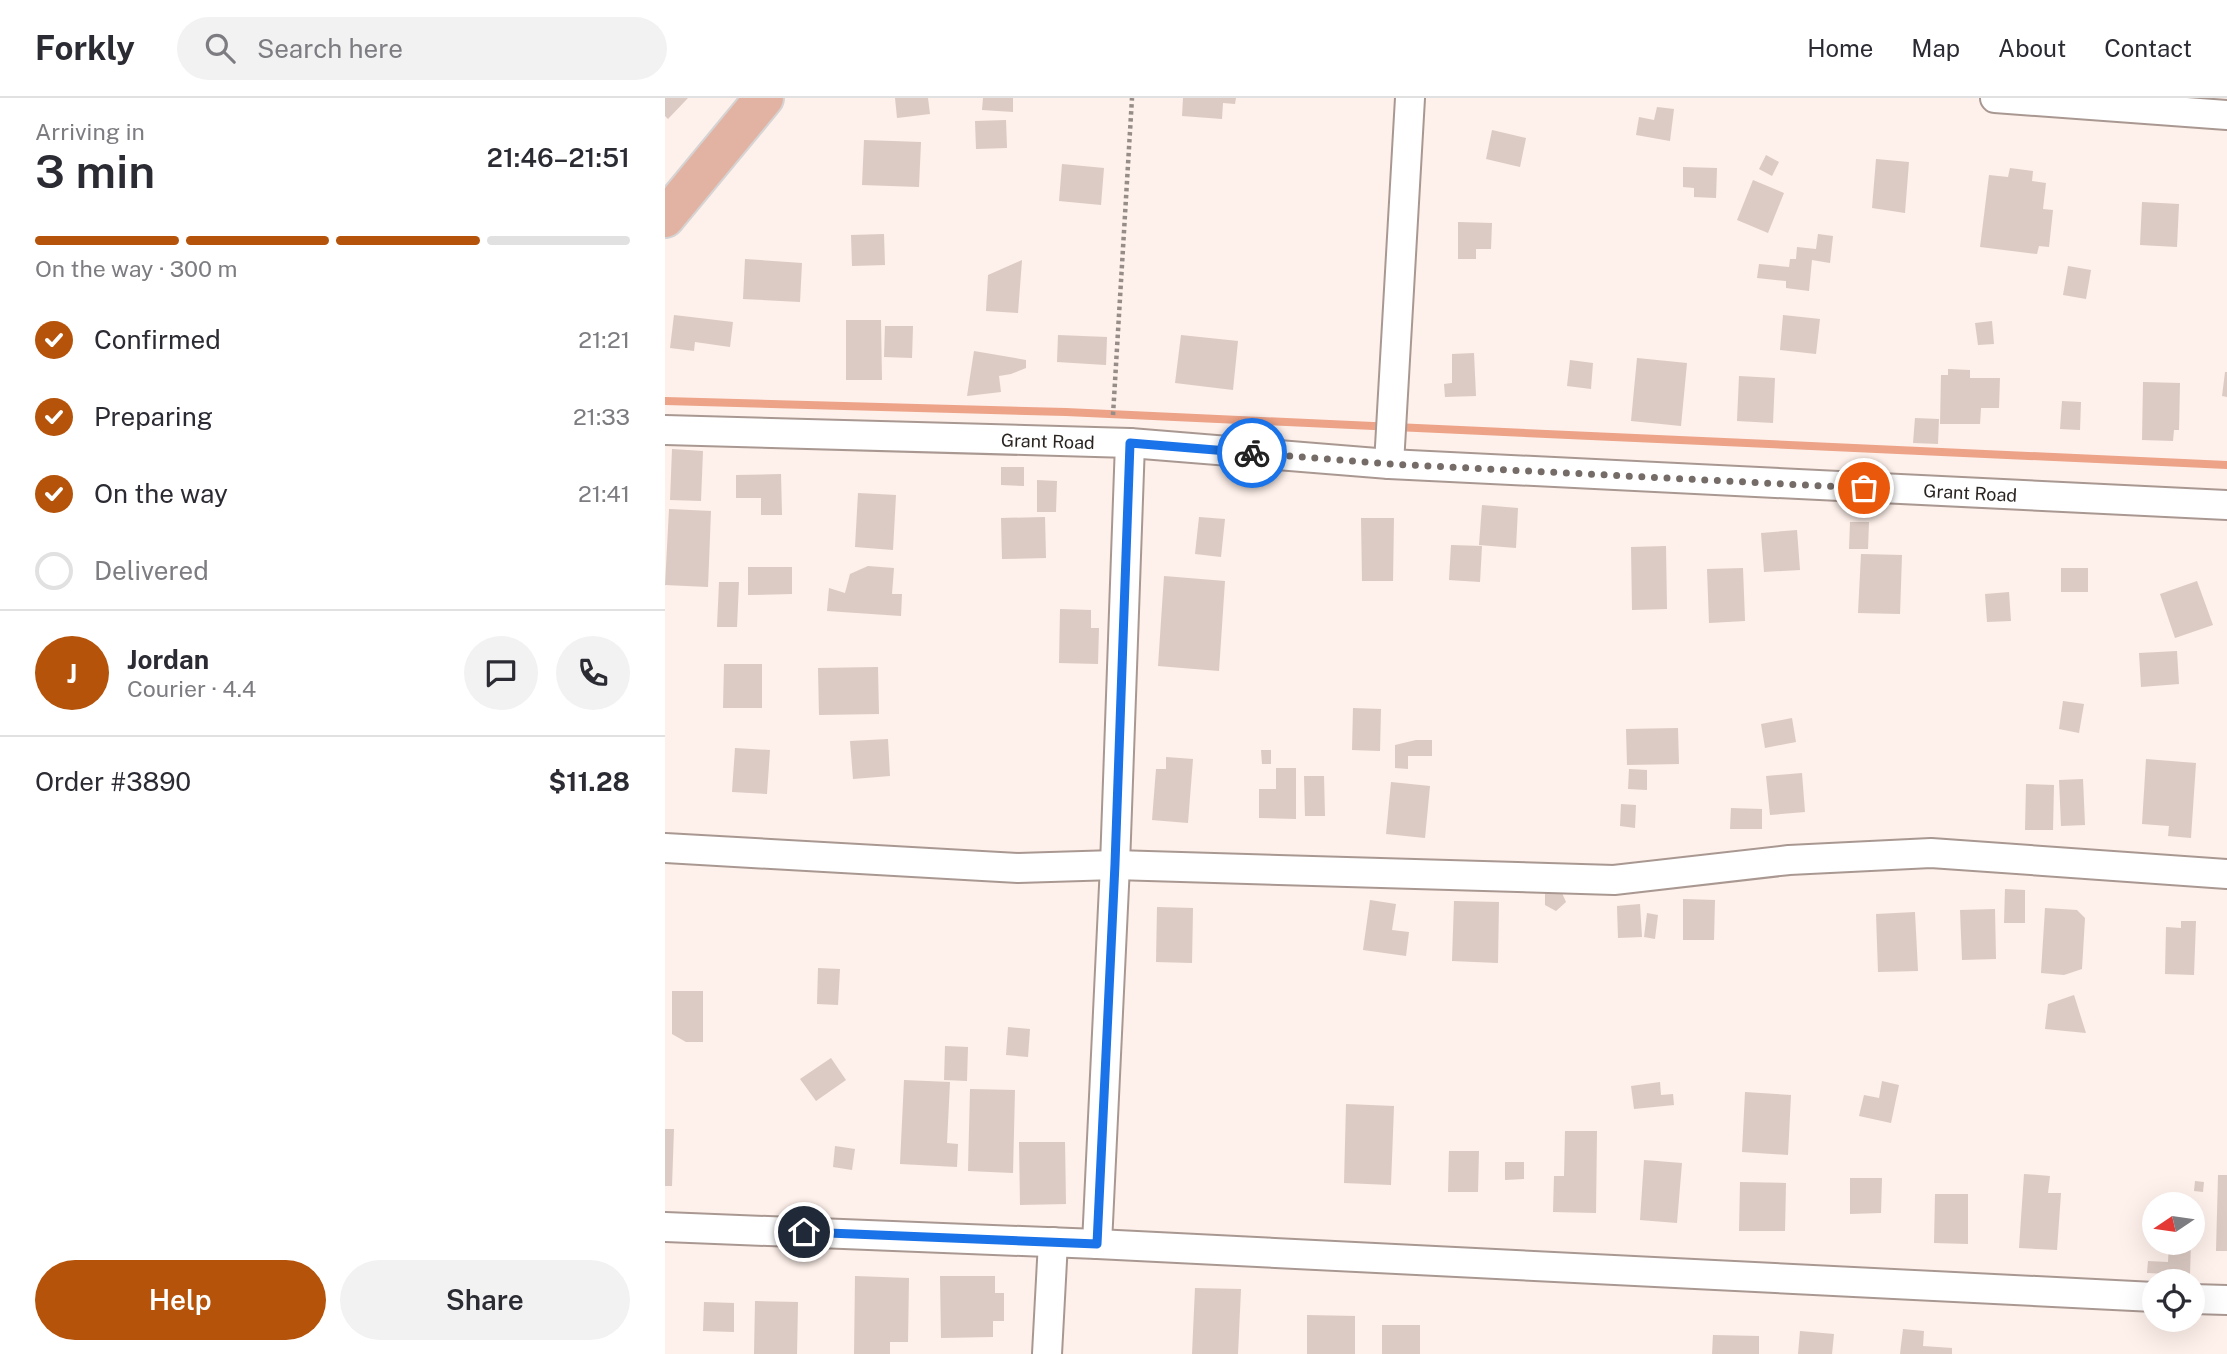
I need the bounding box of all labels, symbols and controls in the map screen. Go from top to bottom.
search box [177,17,667,80]
text: Forkly [35,29,135,67]
icon: search [201,29,239,67]
text: Search here [257,33,403,64]
text: Home [1807,34,1873,62]
text: Map [1911,34,1960,62]
text: About [1998,34,2066,62]
text: Contact [2104,34,2192,62]
text: Arriving in [35,118,145,145]
text: 21:46–21:51 [487,142,630,173]
text: 3 min [35,144,155,198]
text: On the way · 300 m [35,255,237,282]
icon: check [35,321,73,359]
text: Confirmed [94,324,221,355]
text: 21:21 [578,326,630,353]
icon: check [35,398,73,436]
text: Preparing [94,401,213,432]
text: 21:33 [573,403,630,430]
courier [1217,418,1287,488]
street label: Grant Road [1001,429,1095,453]
icon: bike [1233,434,1271,472]
pin [1834,458,1894,518]
icon: bag [1845,469,1883,507]
icon: check [35,475,73,513]
text: On the way [94,478,228,509]
text: 21:41 [578,480,630,507]
street label: Grant Road [1923,480,2018,505]
text: Delivered [94,555,209,586]
button: chat [464,636,538,710]
button: phone [556,636,630,710]
text: Jordan [127,644,209,675]
text: J [67,658,77,689]
text: Courier · 4.4 [127,675,256,702]
text: Order #3890 [35,766,191,797]
text: $11.28 [549,766,630,797]
north arrow [2142,1192,2205,1255]
map controls [2142,1192,2205,1332]
pin [774,1202,834,1262]
icon: home [785,1213,823,1251]
button: Help [35,1260,326,1340]
button: Share [340,1260,630,1340]
button: locate [2142,1269,2205,1332]

